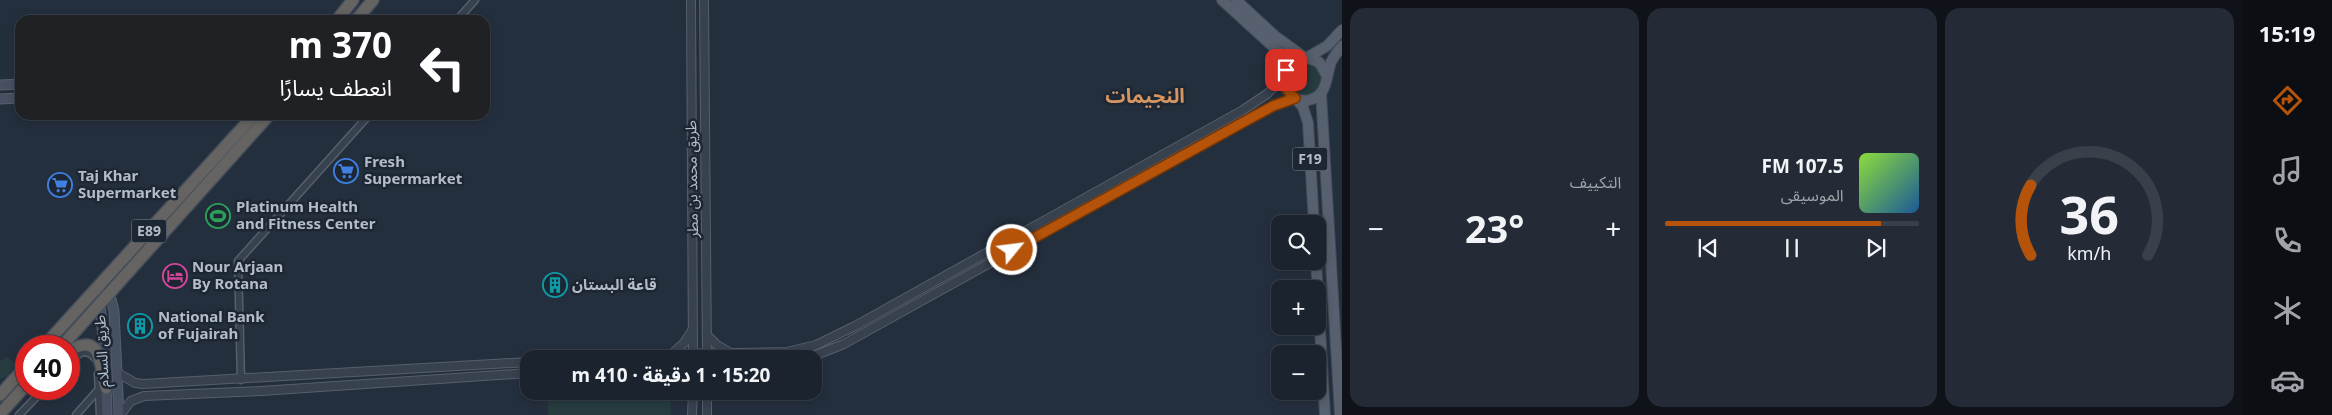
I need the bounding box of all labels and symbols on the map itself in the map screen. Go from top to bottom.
pin [1265,49,1307,91]
district label: النجيمات [1105,82,1185,109]
street label: طريق محمد بن مطر [680,120,703,239]
road number: F19 [1292,148,1328,170]
place label: Fresh Supermarket [364,151,463,188]
supermarket icon: Fresh Supermarket [333,158,359,184]
place label: Taj Khar Supermarket [78,165,177,202]
supermarket icon: Taj Khar Supermarket [47,172,73,198]
place label: Platinum Health and Fitness Center [236,196,376,233]
sports icon: Platinum Health and Fitness Center [205,203,231,229]
road number: E89 [132,220,166,242]
position arrow [985,223,1037,275]
place label: Nour Arjaan By Rotana [192,256,283,293]
hotel icon: Nour Arjaan By Rotana [162,263,188,289]
building icon: قاعة البستان [542,272,568,298]
place label: قاعة البستان [572,274,657,294]
place label: National Bank of Fujairah [158,306,265,343]
building icon: National Bank of Fujairah [127,313,153,339]
street label: طريق السلام [89,314,115,388]
speed limit sign: 40 [15,335,80,400]

